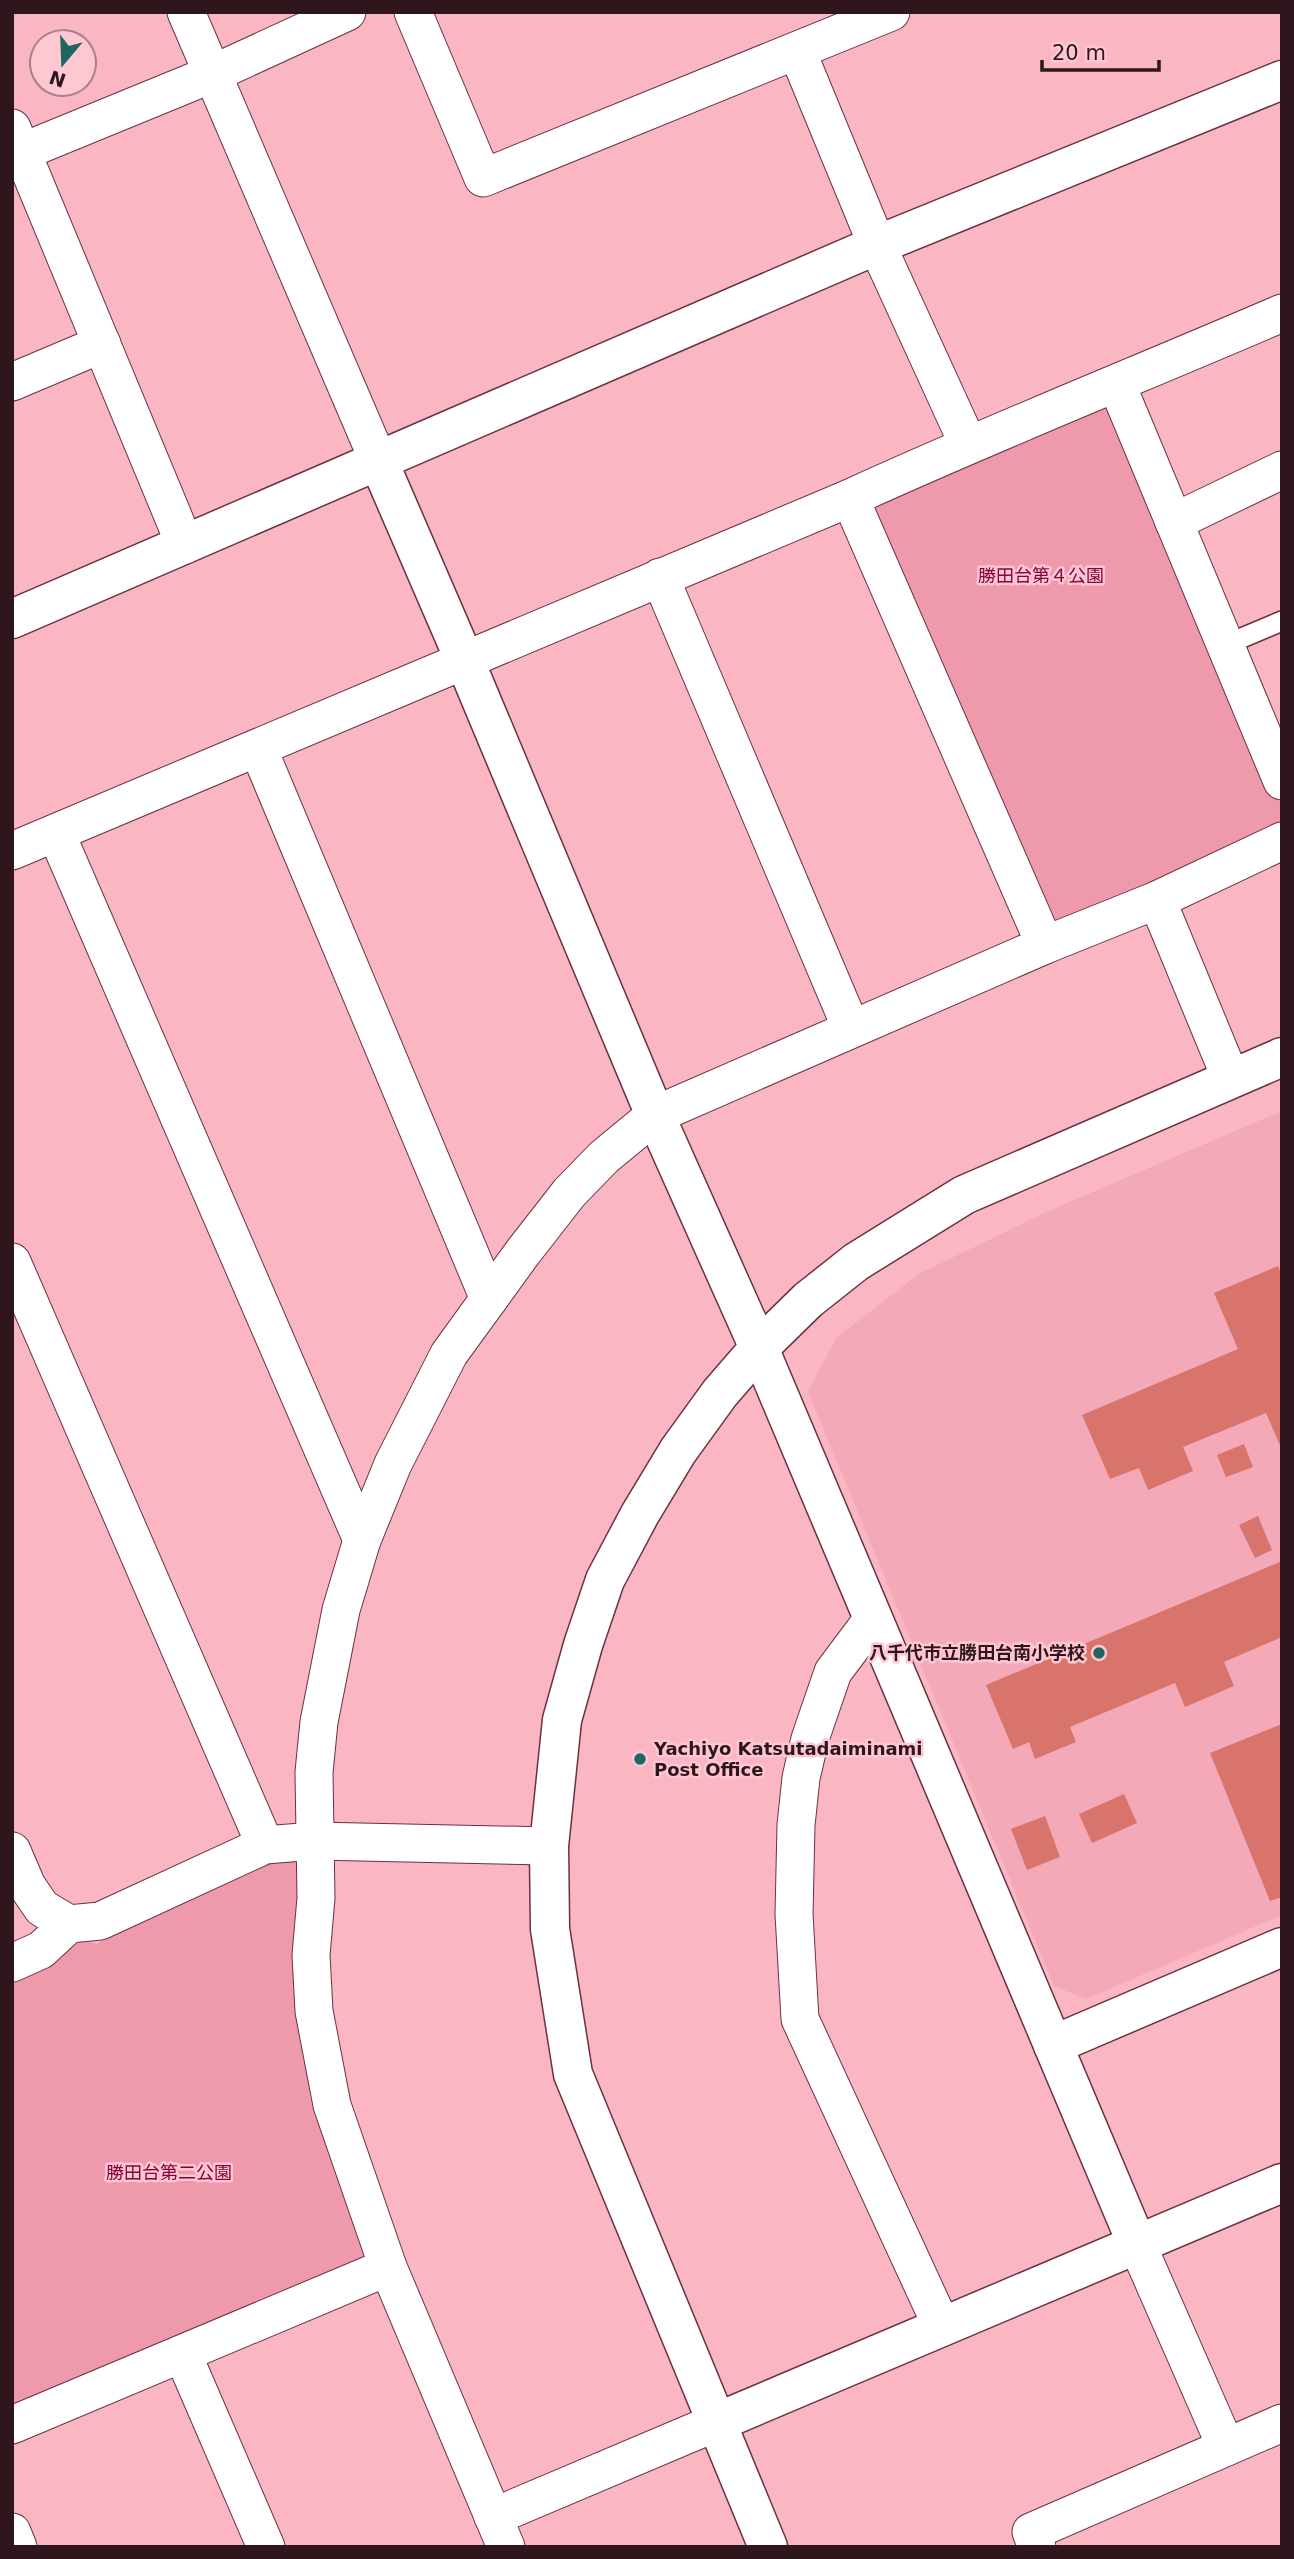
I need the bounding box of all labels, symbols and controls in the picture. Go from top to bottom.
north arrow [28,28,98,98]
scale bar [1042,28,1159,72]
text: 20 m [1052,41,1106,65]
text: N [46,66,69,92]
park label: 勝田台第４公園 [978,565,1104,586]
place label: 八千代市立勝田台南小学校 [869,1642,1085,1663]
marker: 八千代市立勝田台南小学校 [1091,1645,1107,1661]
place label: Yachiyo Katsutadaiminami Post Office [653,1738,923,1780]
marker: Yachiyo Katsutadaiminami Post Office [632,1751,648,1767]
park label: 勝田台第二公園 [106,2162,232,2183]

